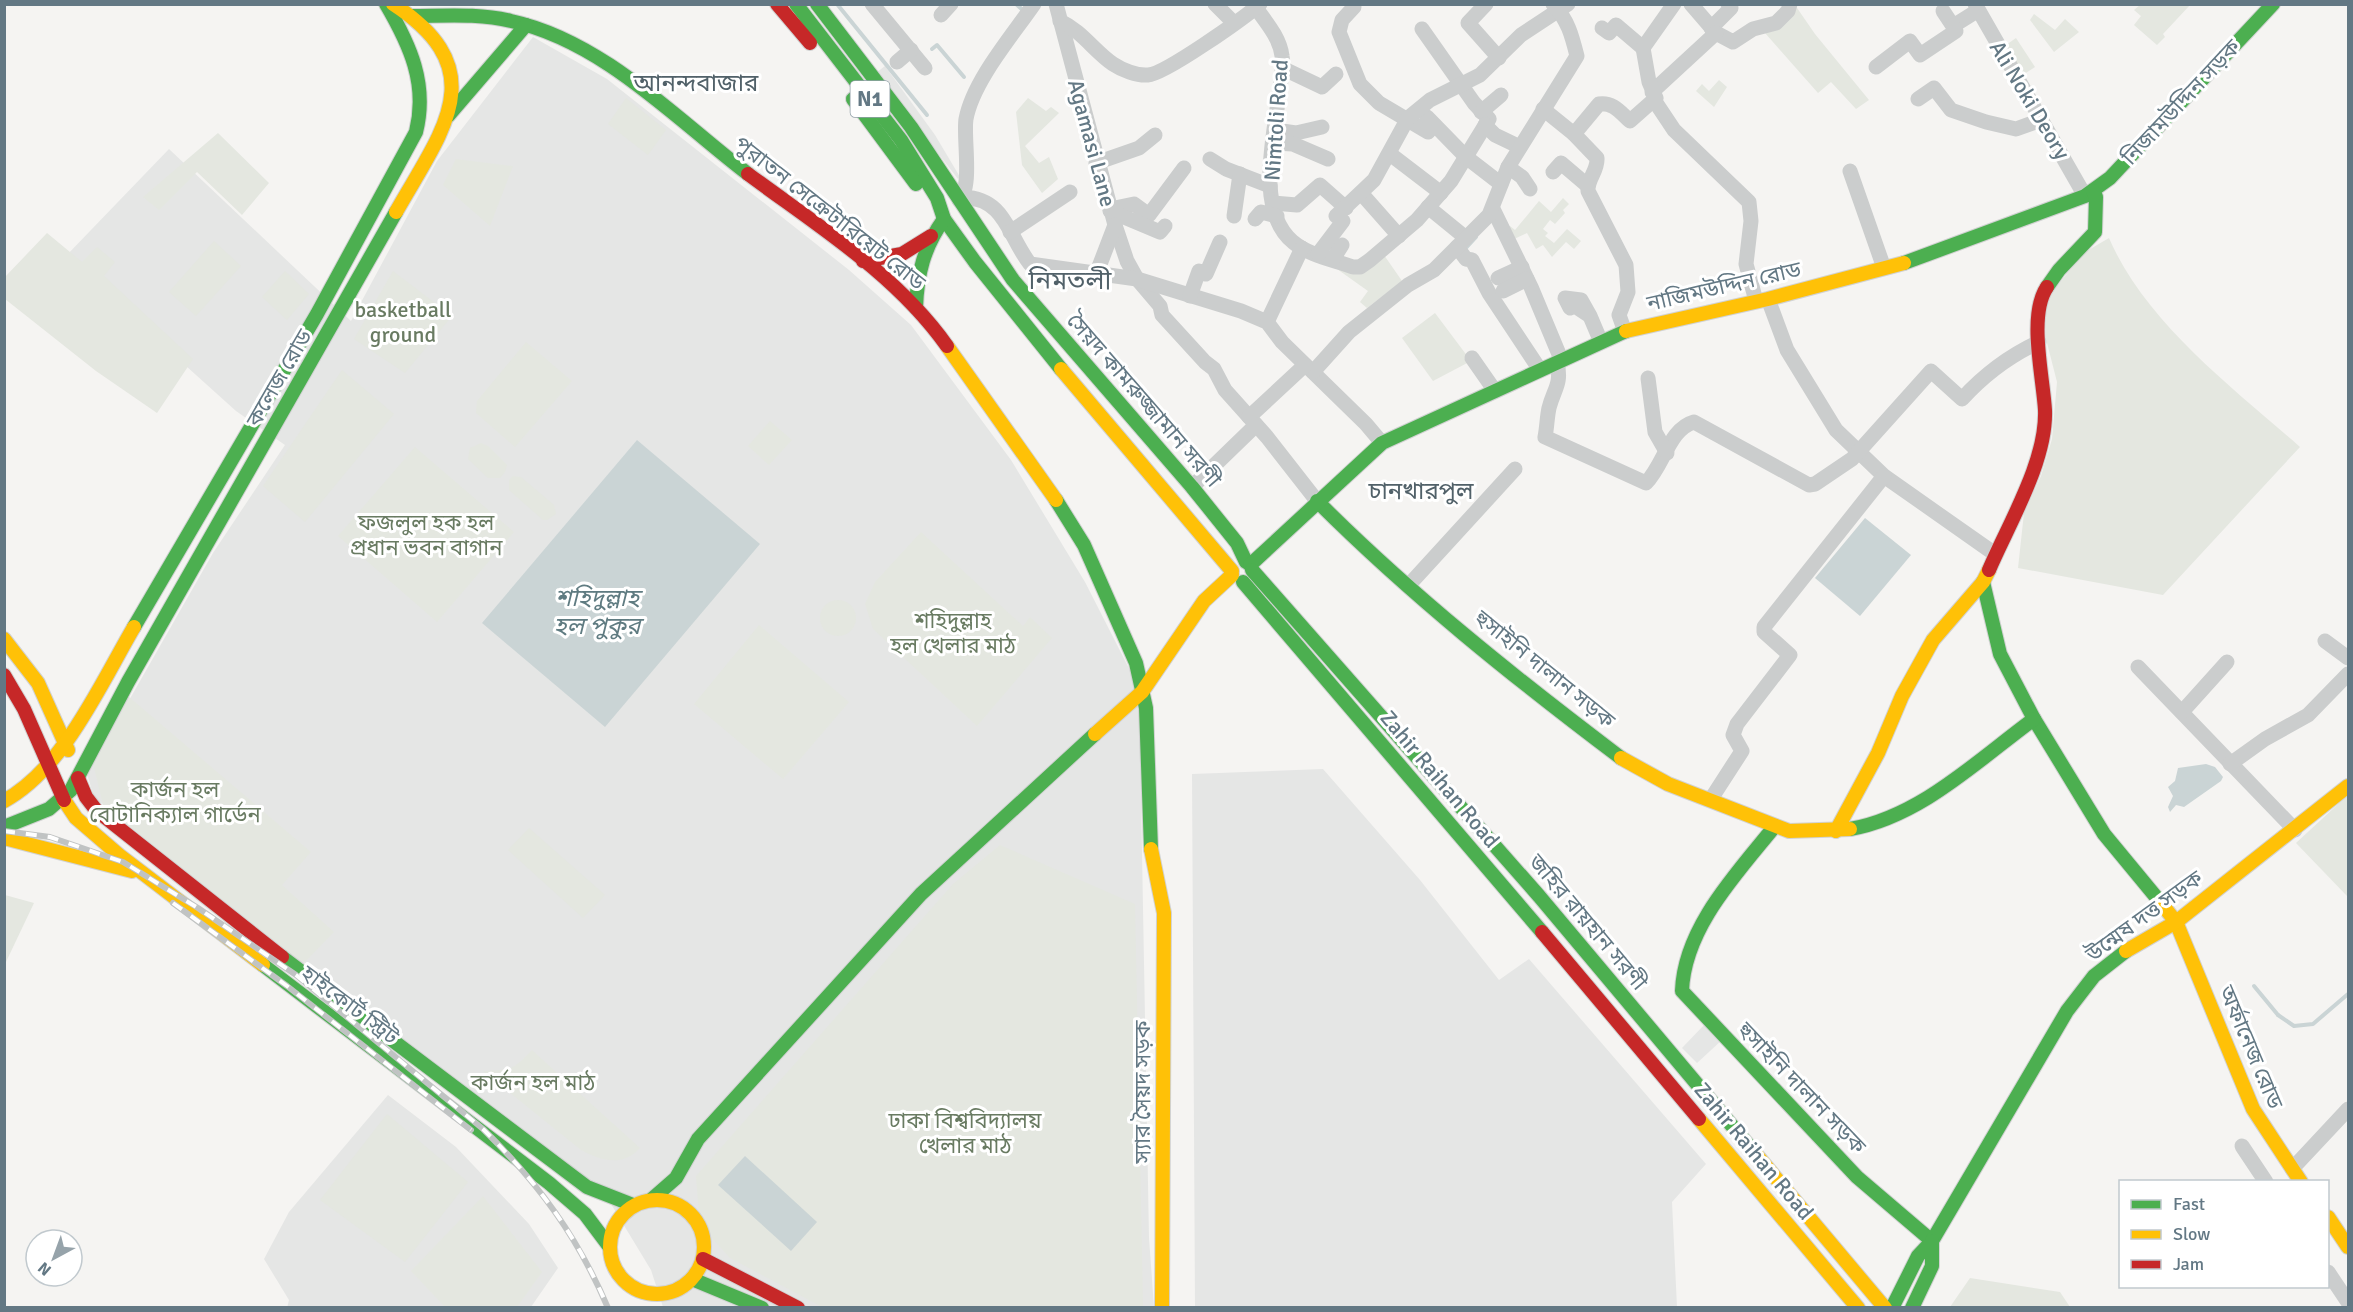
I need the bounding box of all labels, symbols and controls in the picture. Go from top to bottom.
street label: নিজামউদ্দিন সড়ক [2115,33,2246,171]
street label: Ali Noki Deory [1984,36,2076,165]
street label: Nimtoli Road [1258,58,1294,182]
district label: আনন্দবাজার [633,68,759,98]
street label: Agamasi Lane [1062,76,1122,210]
road number: N1 [850,81,890,117]
street label: পুরাতন সেক্রেটারিয়েট রোড [729,130,931,296]
street label: নাজিমউদ্দিন রোড [1643,255,1804,317]
district label: নিমতলী [1028,265,1112,297]
park label: basketball ground [354,296,452,348]
street label: সৈয়দ কামরুজ্জামান সরণী [1060,307,1228,494]
street label: কলেজ রোড [240,324,318,432]
district label: চানখারপুল [1367,476,1474,506]
park label: ফজলুল হক হল প্রধান ভবন বাগান [350,509,503,561]
water label: শহিদুল্লাহ হল পুকুর [554,583,645,641]
street label: হুসাইনি দালান সড়ক [1469,604,1621,734]
park label: শহিদুল্লাহ হল খেলার মাঠ [889,607,1017,659]
street label: Zahir Raihan Road [1375,705,1505,853]
park label: কার্জন হল বোটানিক্যাল গার্ডেন [89,776,261,828]
street label: জহির রায়হান সরণী [1523,848,1653,996]
street label: উন্মেষ দত্ত সড়ক [2079,864,2208,968]
street label: হাইকোর্ট স্ট্রিট [295,959,405,1051]
street label: অর্ফানেজ রোড [2213,980,2289,1113]
street label: হুসাইনি দালান সড়ক [1732,1016,1872,1160]
street label: স্যার সৈয়দ সড়ক [1129,1020,1156,1165]
park label: কার্জন হল মাঠ [470,1069,596,1096]
street label: Zahir Raihan Road [1689,1077,1819,1225]
park label: ঢাকা বিশ্ববিদ্যালয় খেলার মাঠ [887,1107,1042,1159]
legend [2119,1180,2329,1288]
text: Fast [2173,1193,2205,1215]
text: Slow [2173,1223,2210,1245]
north arrow [24,1228,84,1288]
text: Jam [2173,1253,2204,1275]
text: N [34,1257,56,1280]

